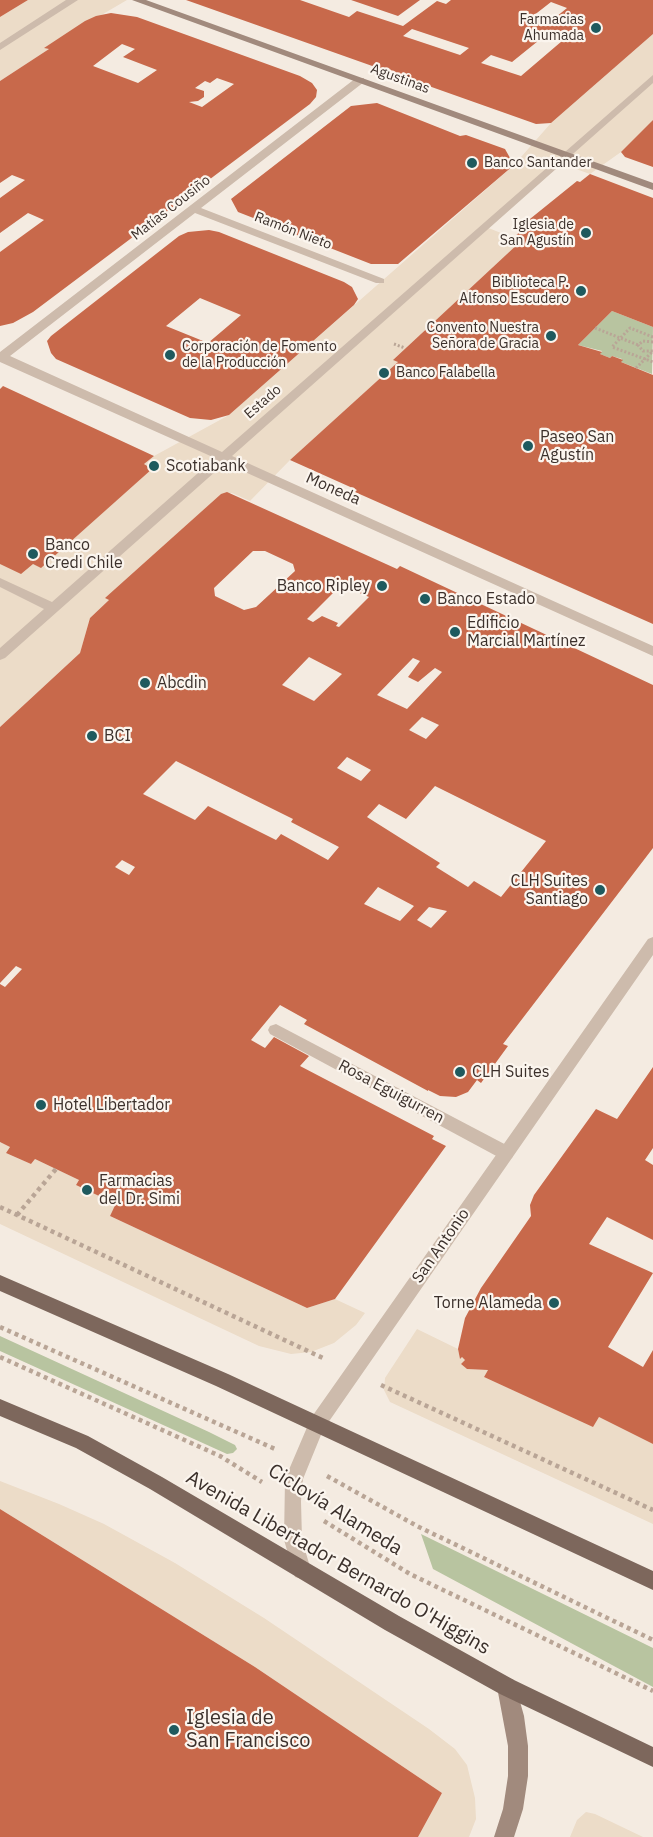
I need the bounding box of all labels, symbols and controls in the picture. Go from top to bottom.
place label: Farmacias Ahumada [520,12,584,44]
marker: Farmacias Ahumada [589,21,603,35]
street label: Agustinas [368,61,432,97]
place label: Banco Santander [484,155,592,171]
marker: Banco Santander [465,156,479,170]
street label: Matías Cousiño [128,172,214,244]
street label: Ramón Nieto [252,209,334,253]
place label: Iglesia de San Agustín [500,217,574,250]
marker: Iglesia de San Agustín [579,226,593,240]
place label: Biblioteca P. Alfonso Escudero [459,275,569,308]
marker: Biblioteca P. Alfonso Escudero [574,284,588,298]
place label: Convento Nuestra Señora de Gracia [426,320,539,352]
marker: Convento Nuestra Señora de Gracia [544,329,558,343]
place label: Corporación de Fomento de la Producción [182,339,337,372]
marker: Corporación de Fomento de la Producción [163,348,177,362]
place label: Banco Falabella [396,365,496,381]
marker: Banco Falabella [377,366,391,380]
street label: Estado [241,381,285,423]
place label: Paseo San Agustín [540,427,614,465]
marker: Paseo San Agustín [521,439,535,453]
place label: Scotiabank [166,456,246,476]
marker: Scotiabank [147,459,161,473]
street label: Moneda [303,469,363,509]
place label: Banco Credi Chile [45,535,123,573]
marker: Banco Credi Chile [26,547,40,561]
place label: Banco Ripley [277,576,370,596]
marker: Banco Ripley [375,579,389,593]
place label: Banco Estado [437,589,535,609]
marker: Banco Estado [418,592,432,606]
place label: Edificio Marcial Martínez [467,613,585,651]
marker: Edificio Marcial Martínez [448,625,462,639]
place label: Abcdin [157,673,207,693]
marker: Abcdin [138,676,152,690]
place label: BCI [104,726,131,746]
marker: BCI [85,729,99,743]
place label: CLH Suites Santiago [510,871,588,909]
marker: CLH Suites Santiago [593,883,607,897]
street label: Rosa Eguigurren [335,1056,447,1128]
place label: CLH Suites [472,1062,550,1082]
marker: CLH Suites [453,1065,467,1079]
place label: Hotel Libertador [53,1095,170,1115]
marker: Hotel Libertador [34,1098,48,1112]
place label: Farmacias del Dr. Simi [99,1171,180,1209]
marker: Farmacias del Dr. Simi [80,1183,94,1197]
street label: San Antonio [408,1205,474,1287]
place label: Torne Alameda [434,1293,542,1313]
marker: Torne Alameda [547,1296,561,1310]
street label: Ciclovía Alameda [263,1459,407,1561]
street label: Avenida Libertador Bernardo O'Higgins [182,1466,494,1660]
place label: Iglesia de San Francisco [186,1706,310,1753]
marker: Iglesia de San Francisco [167,1723,181,1737]

